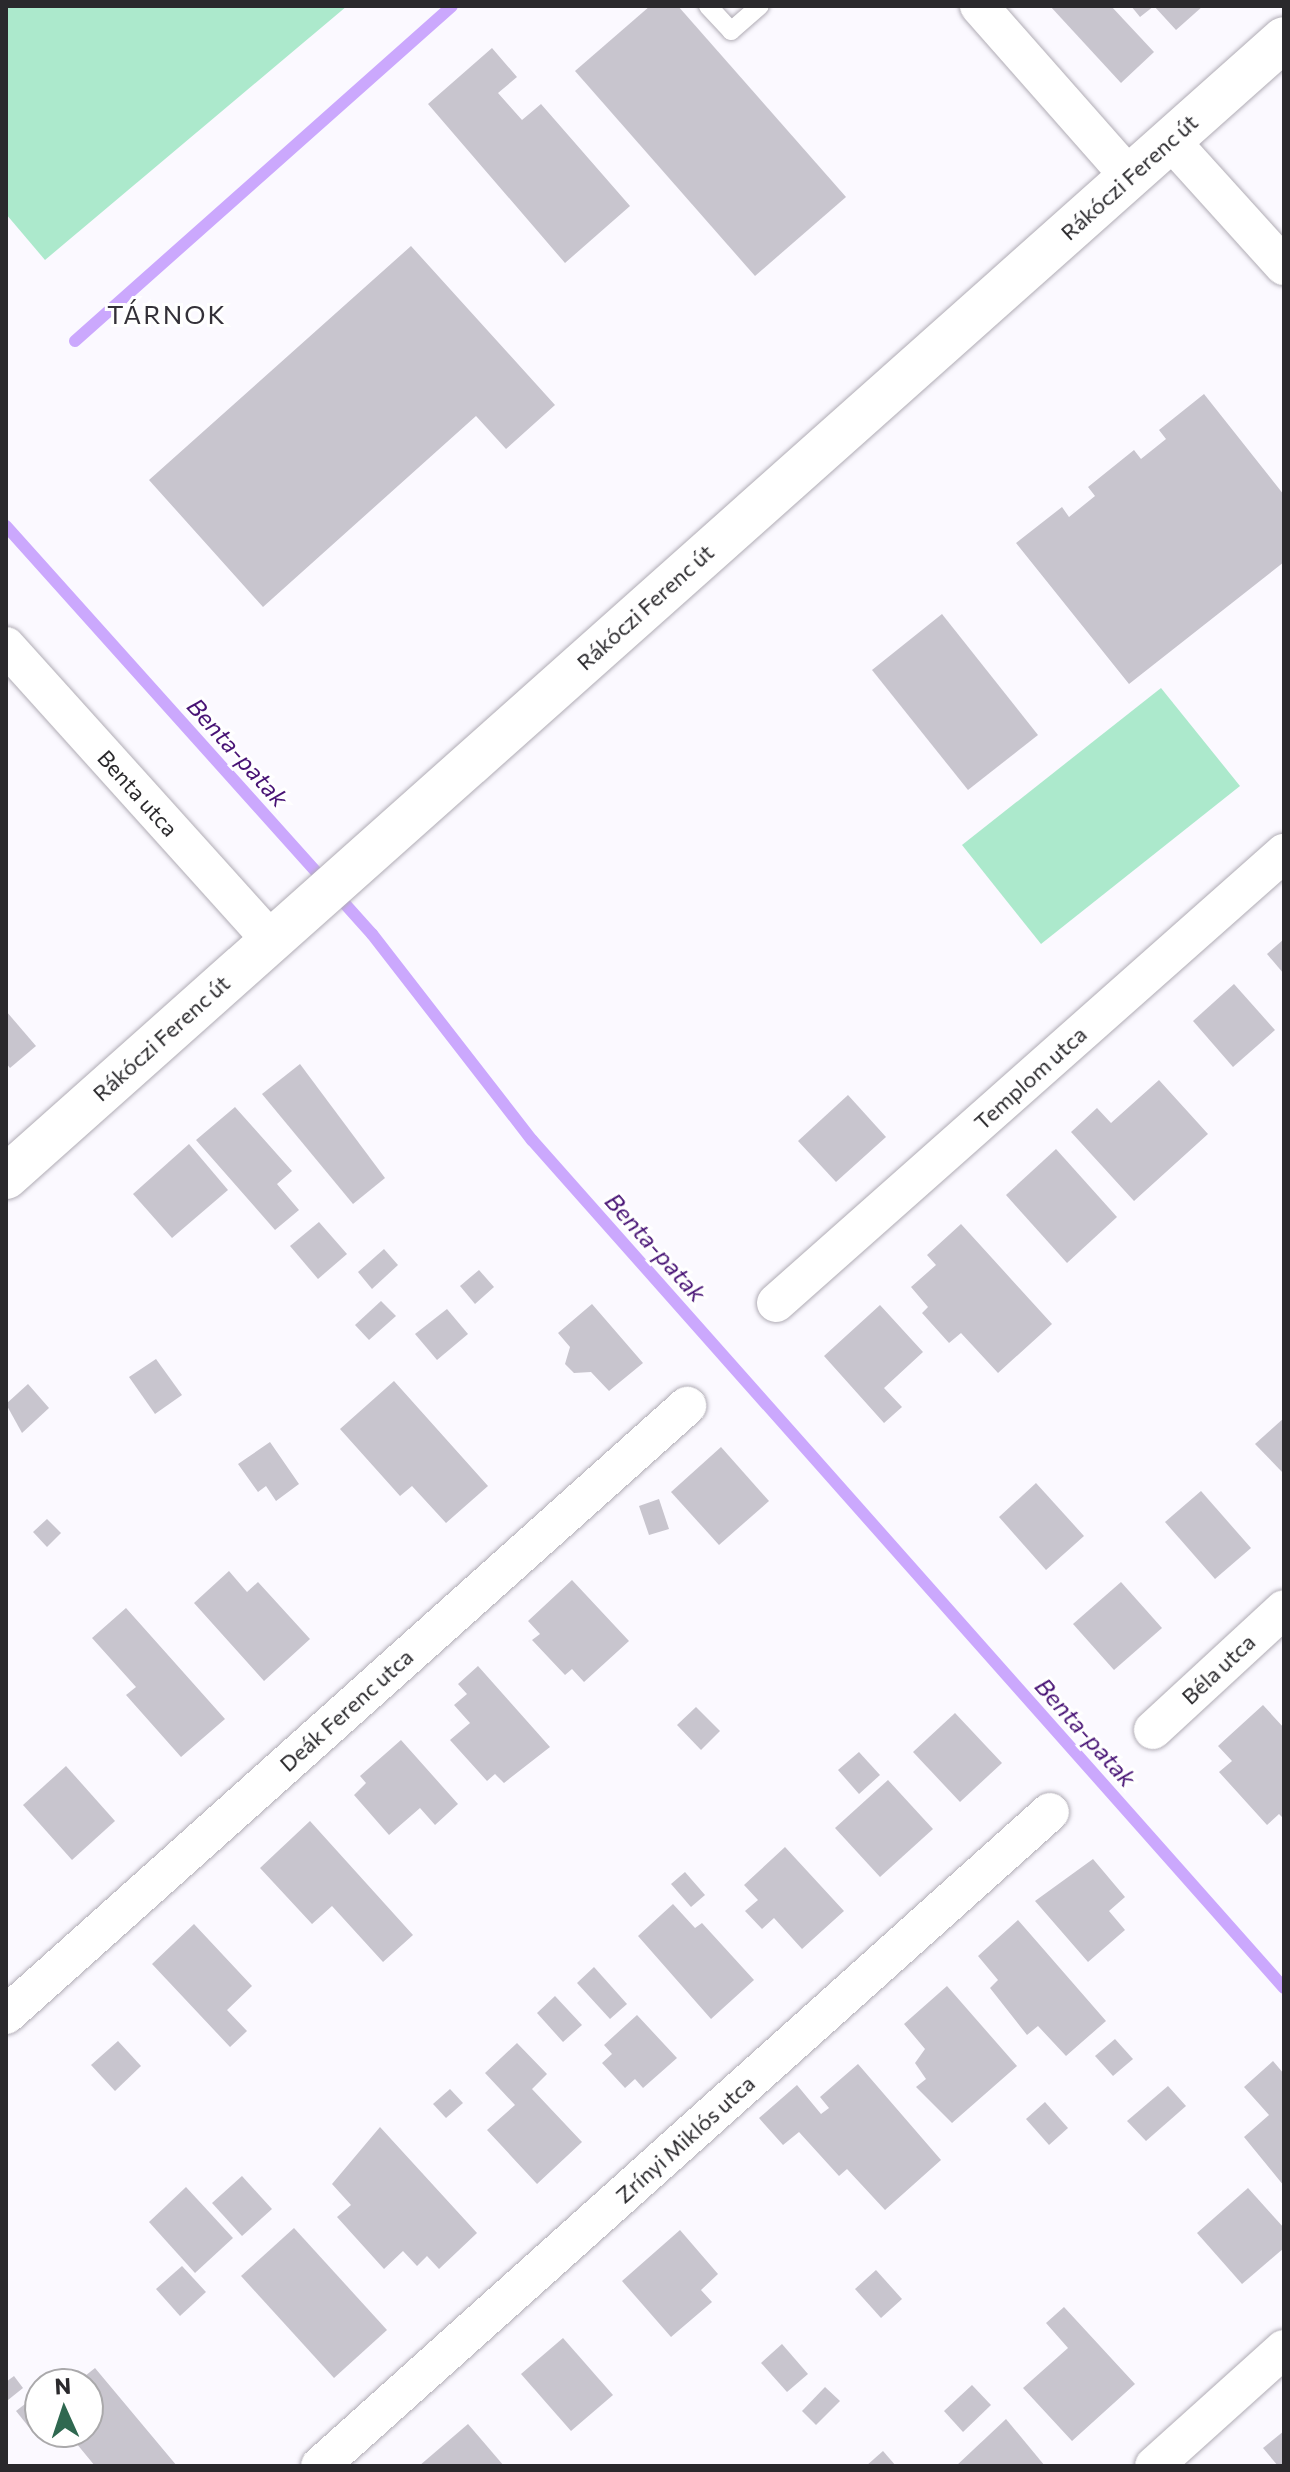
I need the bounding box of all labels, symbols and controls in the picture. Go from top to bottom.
street label: Rákóczi Ferenc út [1055,109,1203,245]
district label: TÁRNOK [107,298,227,330]
street label: Rákóczi Ferenc út [571,539,719,675]
water label: Benta-patak [182,692,294,812]
street label: Benta utca [92,745,184,841]
street label: Rákóczi Ferenc út [87,970,235,1106]
street label: Templom utca [968,1021,1092,1135]
water label: Benta-patak [600,1187,712,1307]
street label: Béla utca [1176,1628,1260,1710]
street label: Deák Ferenc utca [274,1643,418,1777]
water label: Benta-patak [1030,1672,1142,1792]
street label: Zrínyi Miklós utca [610,2070,760,2208]
north arrow [24,2368,104,2448]
text: N [54,2372,72,2399]

